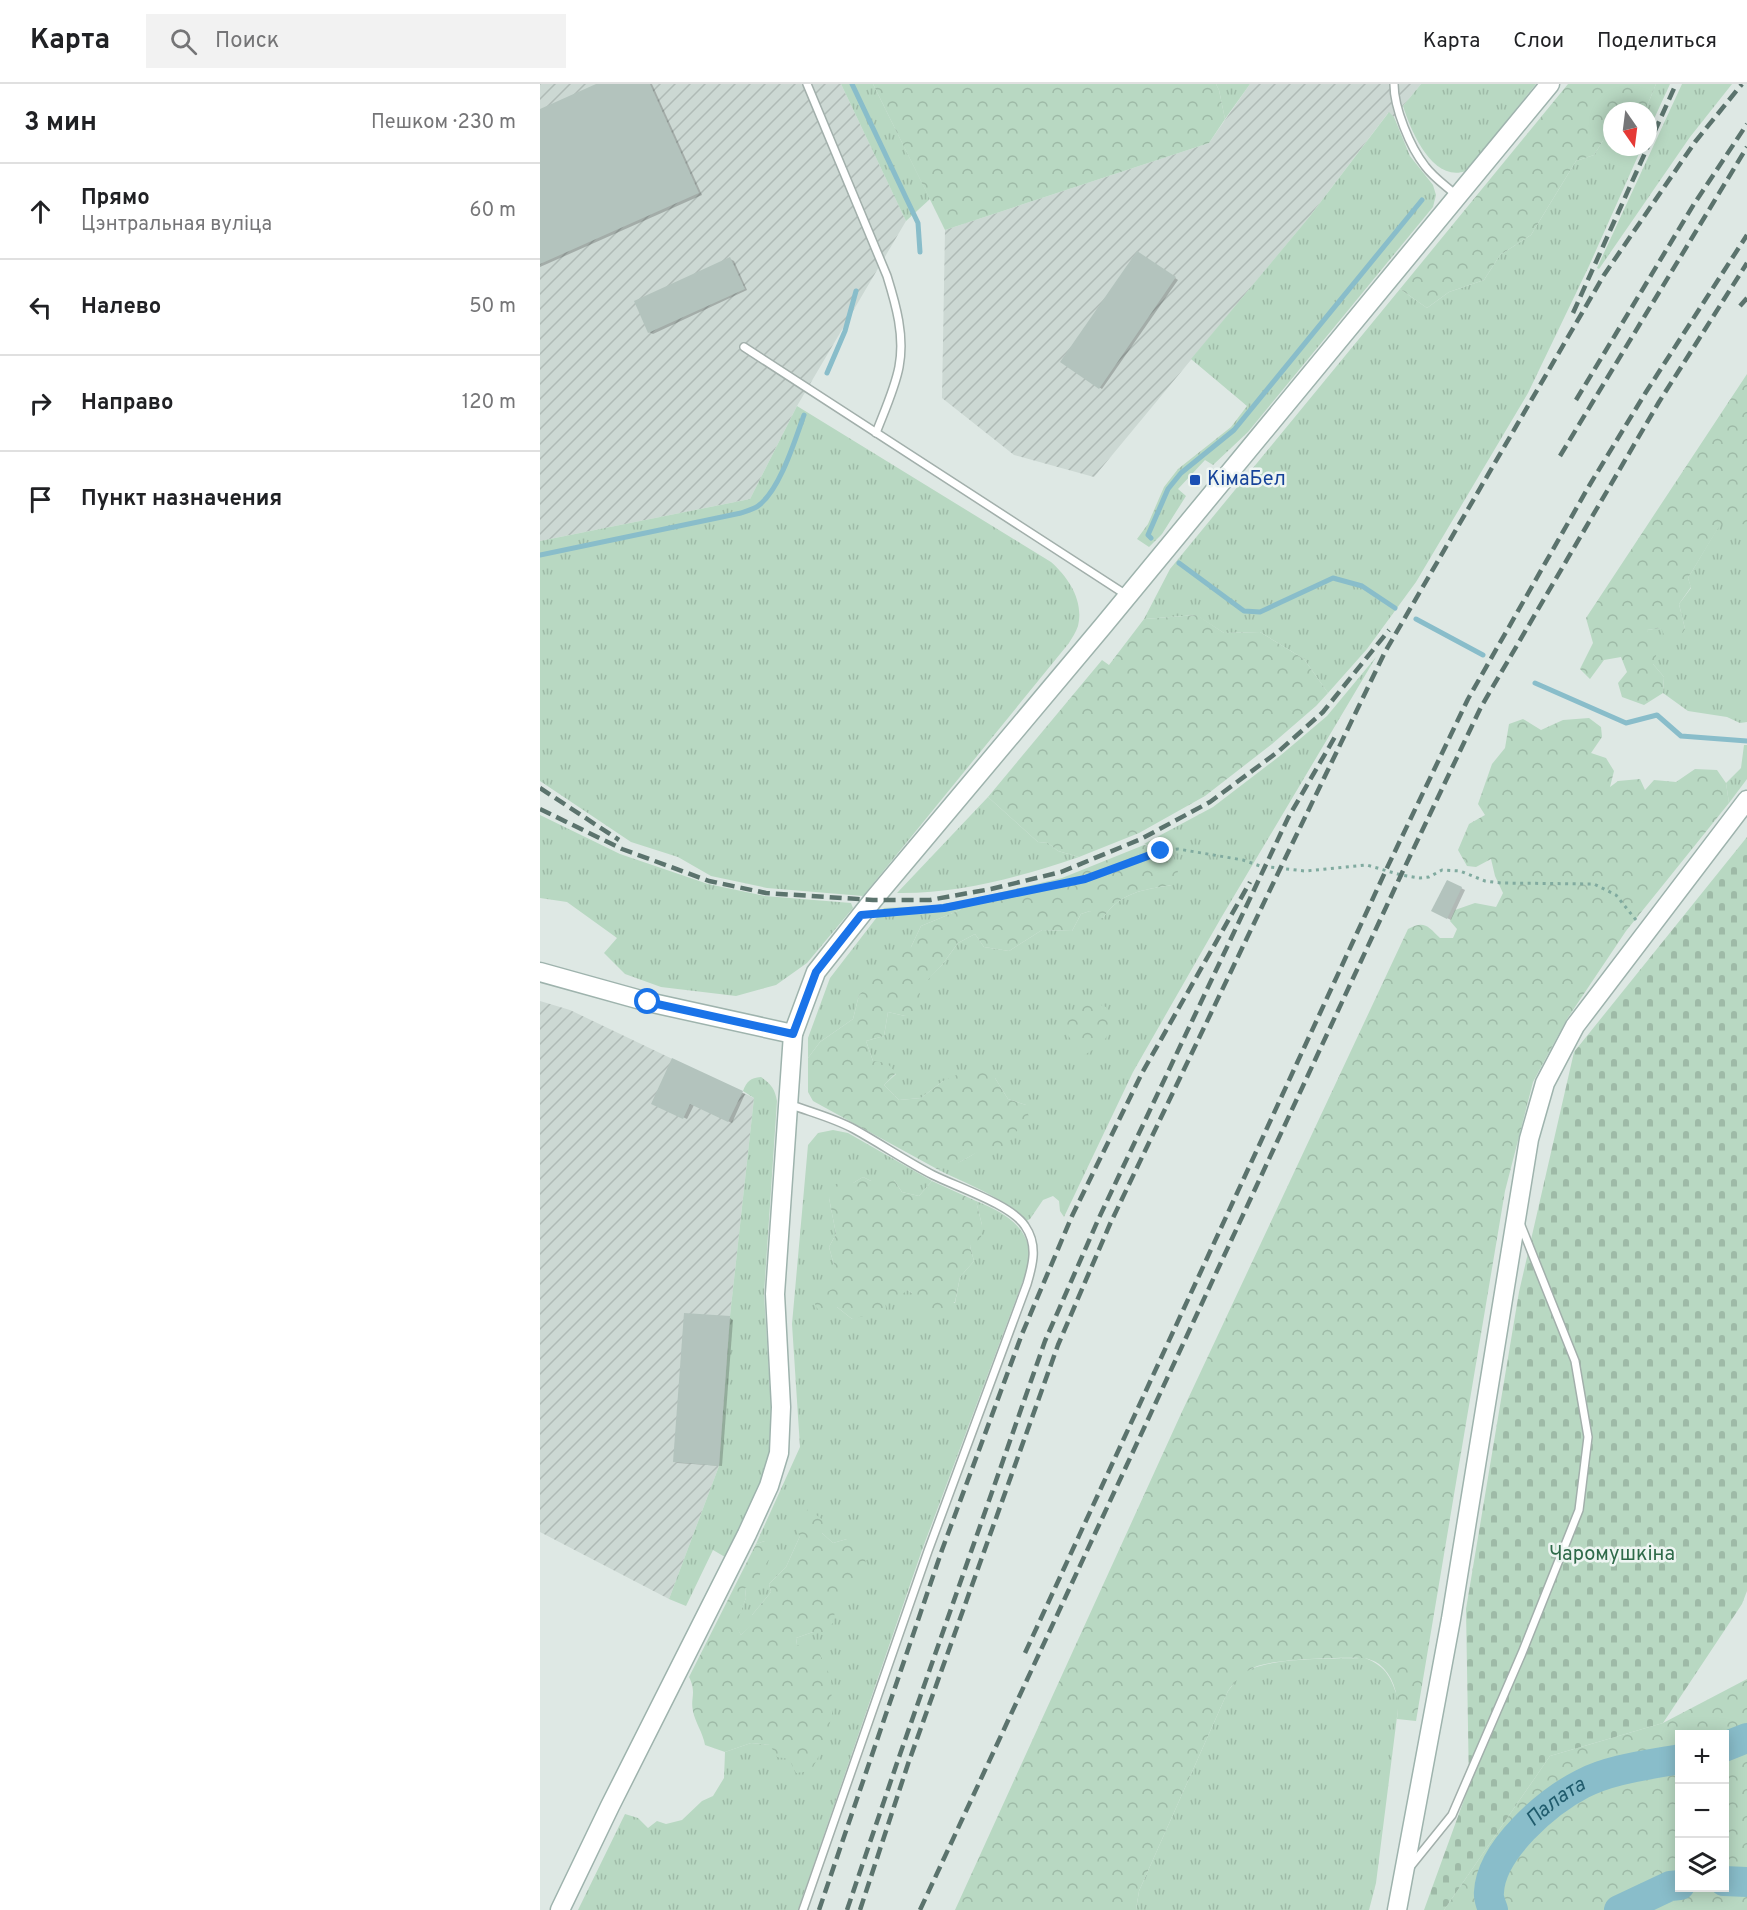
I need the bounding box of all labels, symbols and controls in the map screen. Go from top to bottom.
search box [146,14,566,68]
text: Карта [30,23,110,59]
icon: search [167,25,200,58]
text: Поиск [215,28,279,55]
text: Карта [1423,28,1480,55]
text: Слои [1513,28,1564,55]
text: Поделиться [1597,28,1717,55]
north arrow [1603,102,1657,156]
text: 3 мин [24,107,97,140]
text: Пешком · 230 m [371,110,516,136]
text: Прямо [81,185,150,212]
icon: ahead [24,195,57,228]
text: 60 m [470,198,516,224]
text: Цэнтральная вуліца [81,212,272,238]
icon: left [24,291,57,324]
text: Налево [81,294,161,321]
text: 50 m [469,294,516,320]
icon: right [24,387,57,420]
text: Направо [81,390,173,417]
text: 120 m [462,390,516,416]
place label: КімаБел [1207,467,1286,493]
marker: КімаБел [1188,473,1202,487]
icon: arrive [24,483,57,516]
text: Пункт назначения [81,486,282,513]
route end [1147,837,1173,863]
route start [634,988,660,1014]
park label: Чаромушкіна [1549,1542,1675,1568]
map controls [1675,1730,1729,1892]
button: + [1675,1730,1729,1784]
water label: Палата [1520,1771,1590,1833]
button: − [1675,1784,1729,1838]
button: layers [1675,1838,1729,1892]

